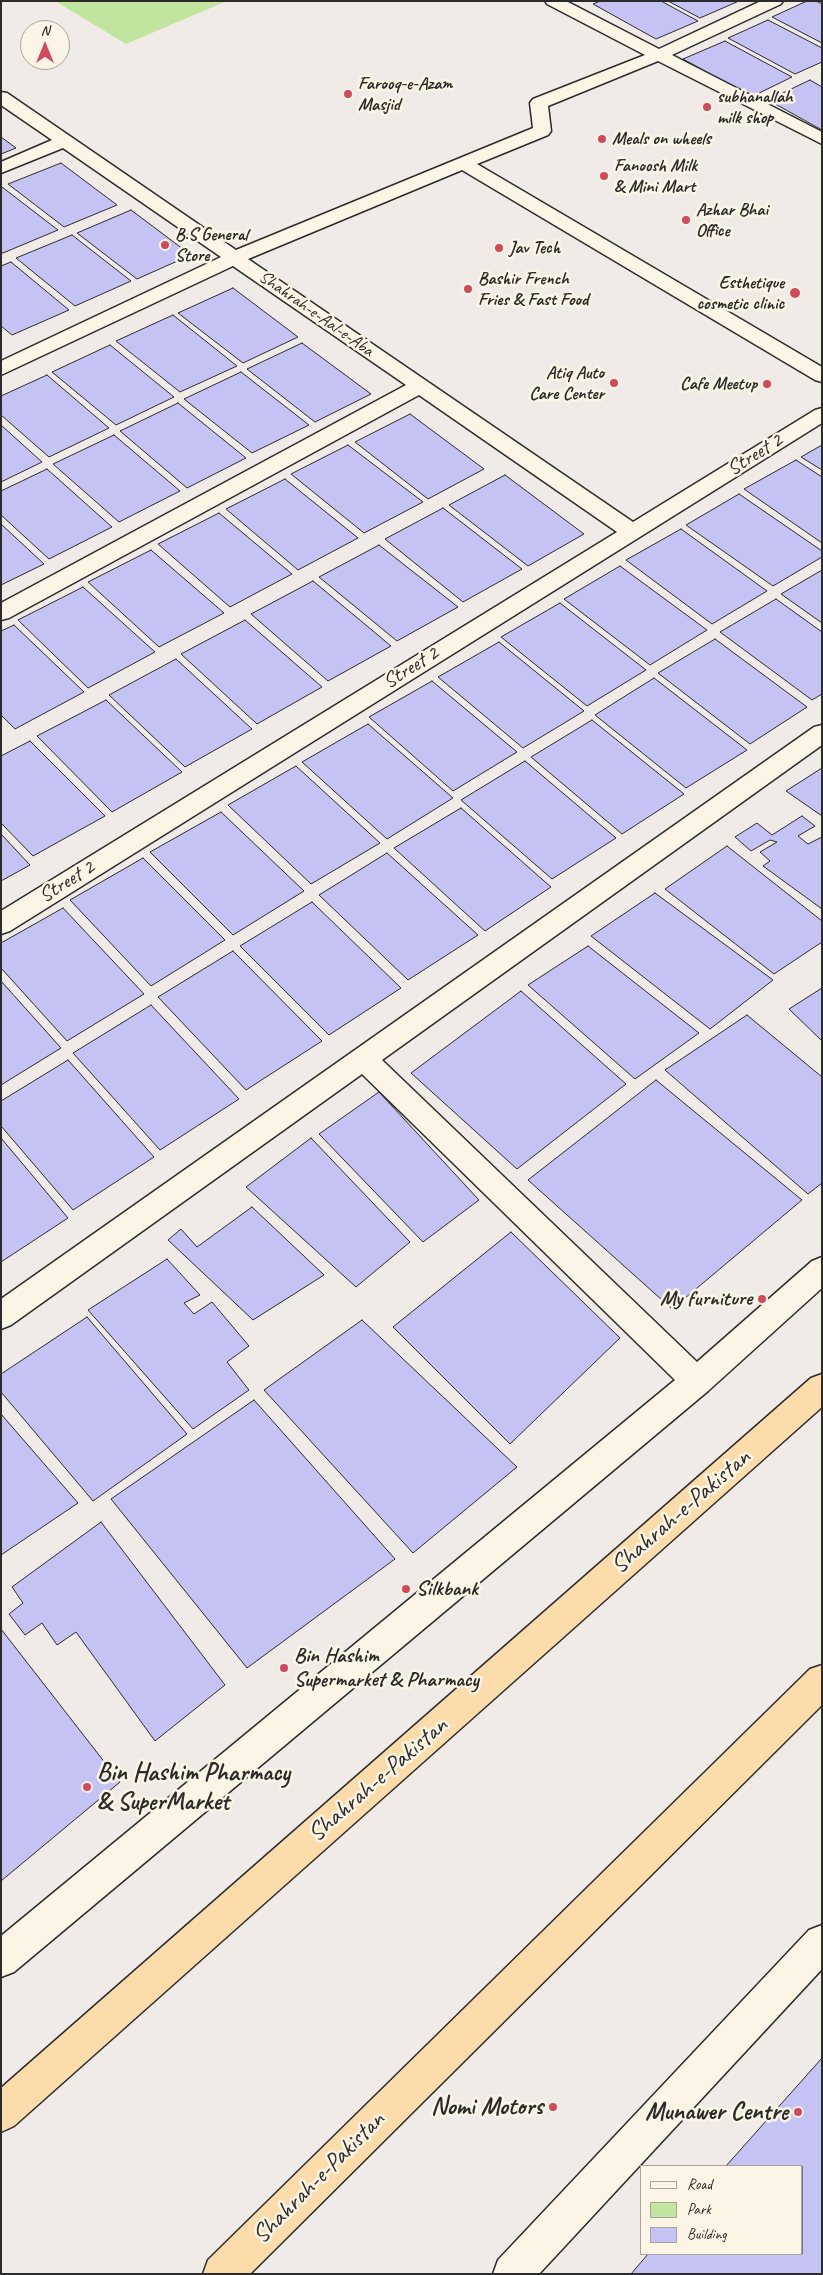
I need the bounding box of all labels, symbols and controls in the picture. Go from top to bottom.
north arrow [20,20,70,70]
text: N [41,22,49,39]
place label: Farooq-e-Azam Masjid [358,73,452,116]
place label: subhanallah milk shop [717,86,792,128]
marker: Farooq-e-Azam Masjid [342,88,354,100]
marker: subhanallah milk shop [701,101,713,113]
place label: Meals on wheels [612,128,711,150]
marker: Meals on wheels [596,133,608,145]
place label: Fanoosh Milk & Mini Mart [614,155,697,198]
marker: Fanoosh Milk & Mini Mart [598,170,610,182]
place label: Azhar Bhai Office [696,199,768,242]
marker: Azhar Bhai Office [680,214,692,226]
place label: B.S General Store [175,224,248,266]
place label: Jav Tech [509,237,560,259]
marker: B.S General Store [159,239,171,251]
marker: Jav Tech [493,242,505,254]
street label: Shahrah-e-Aal-e-Aba [254,266,378,362]
place label: Bashir French Fries & Fast Food [478,268,588,310]
place label: Esthetique cosmetic clinic [696,272,784,314]
marker: Bashir French Fries & Fast Food [462,283,474,295]
marker: Esthetique cosmetic clinic [788,286,802,300]
place label: Atiq Auto Care Center [529,362,604,404]
place label: Cafe Meetup [680,373,757,395]
marker: Atiq Auto Care Center [608,377,620,389]
marker: Cafe Meetup [761,378,773,390]
street label: Street 2 [723,428,787,482]
street label: Street 2 [379,641,443,695]
street label: Street 2 [35,855,99,909]
place label: My furniture [660,1286,752,1312]
marker: My furniture [756,1293,768,1305]
street label: Shahrah-e-Pakistan [605,1443,757,1581]
place label: Silkbank [416,1576,478,1602]
marker: Silkbank [400,1583,412,1595]
place label: Bin Hashim Supermarket & Pharmacy [294,1643,479,1693]
marker: Bin Hashim Supermarket & Pharmacy [278,1662,290,1674]
street label: Shahrah-e-Pakistan [302,1711,454,1849]
place label: Bin Hashim Pharmacy & SuperMarket [97,1758,290,1817]
marker: Bin Hashim Pharmacy & SuperMarket [81,1781,93,1793]
place label: Nomi Motors [431,2092,543,2122]
place label: Munawer Centre [645,2097,788,2127]
marker: Nomi Motors [547,2101,559,2113]
street label: Shahrah-e-Pakistan [246,2105,392,2251]
marker: Munawer Centre [792,2106,804,2118]
legend [640,2165,803,2255]
text: Road [687,2175,712,2194]
text: Park [687,2200,711,2219]
text: Building [687,2225,726,2244]

